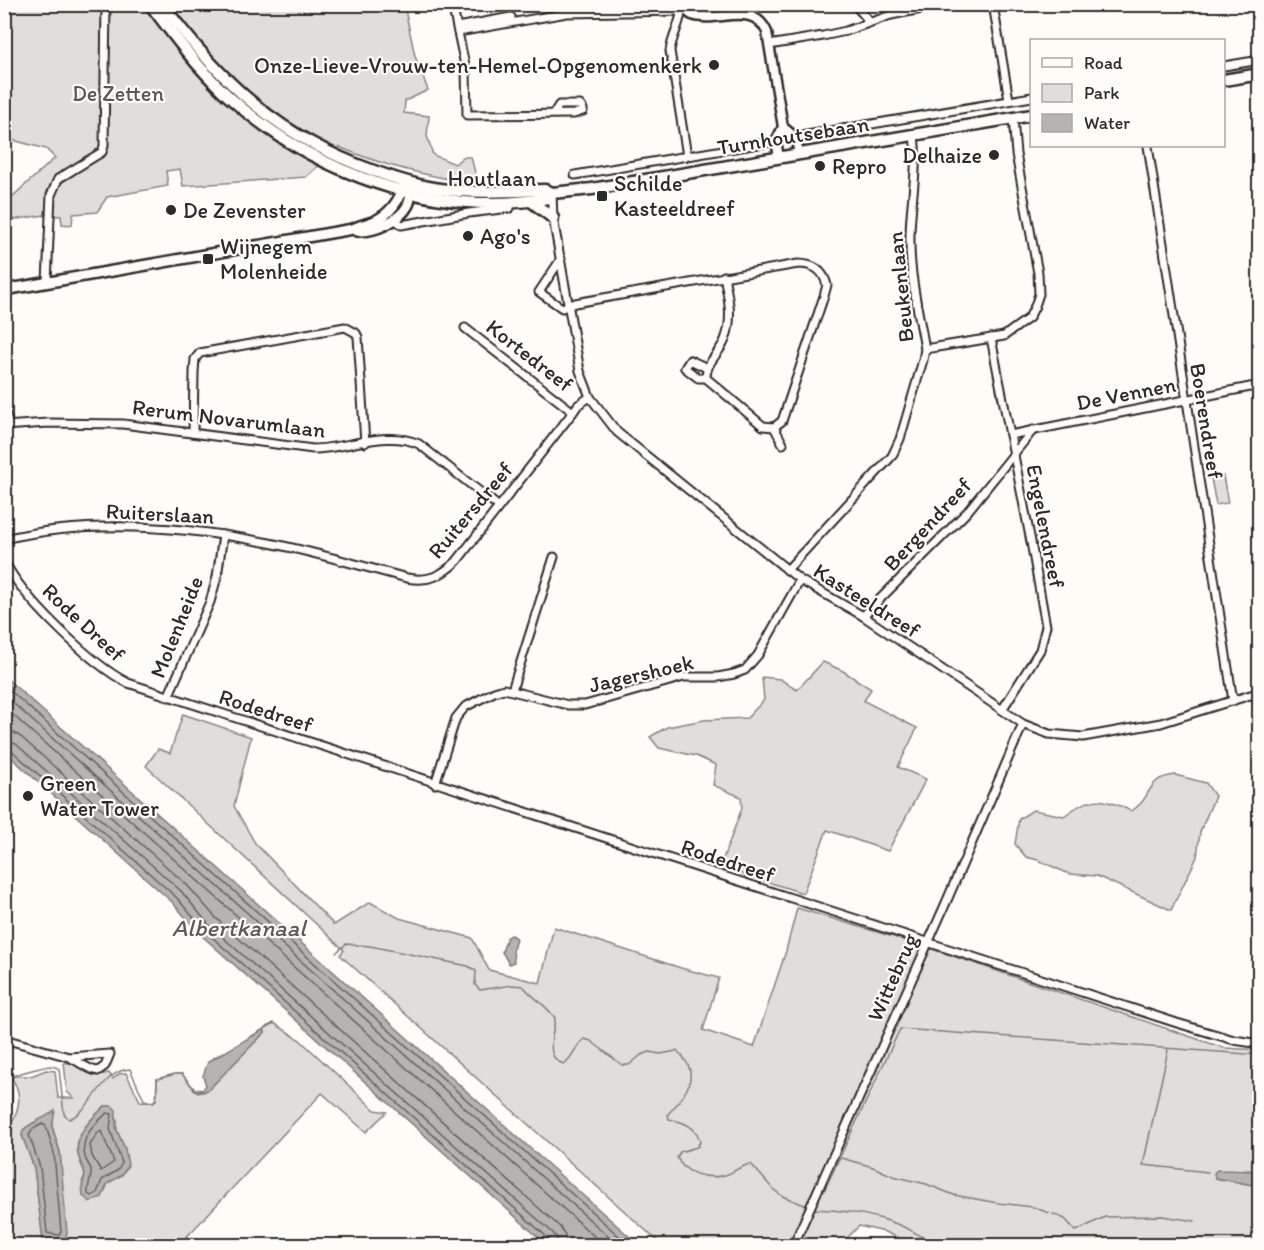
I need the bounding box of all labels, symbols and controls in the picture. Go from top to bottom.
legend [1030,39,1225,147]
place label: Onze-Lieve-Vrouw-ten-Hemel-Opgenomenkerk [254,52,702,79]
text: Road [1084,52,1123,74]
marker: Onze-Lieve-Vrouw-ten-Hemel-Opgenomenkerk [707,58,721,72]
park label: De Zetten [72,80,164,107]
text: Park [1084,82,1119,104]
street label: Turnhoutsebaan [715,110,871,161]
text: Water [1084,112,1130,134]
place label: Delhaize [902,142,982,169]
marker: Delhaize [987,148,1001,162]
place label: Repro [832,153,887,180]
marker: Repro [813,159,827,173]
street label: Houtlaan [448,165,537,192]
place label: Schilde Kasteeldreef [614,170,735,222]
marker: Schilde Kasteeldreef [595,189,609,203]
place label: De Zevenster [183,197,306,224]
marker: De Zevenster [164,203,178,217]
place label: Ago's [480,223,531,250]
marker: Ago's [461,229,475,243]
street label: Beukenlaan [881,230,920,344]
place label: Wijnegem Molenheide [220,233,328,285]
marker: Wijnegem Molenheide [201,252,215,266]
street label: Kortedreef [481,313,578,398]
street label: Boerendreef [1184,361,1229,481]
street label: De Vennen [1074,371,1179,416]
street label: Rerum Novarumlaan [131,393,328,444]
street label: Ruitersdreef [422,456,519,564]
street label: Engelendreef [1020,462,1071,591]
street label: Bergendreef [877,472,978,576]
street label: Ruiterslaan [105,497,215,530]
street label: Kasteeldreef [808,557,926,644]
street label: Molenheide [144,572,209,682]
street label: Rode Dreef [37,577,131,668]
street label: Jagershoek [586,648,696,699]
street label: Rodedreef [216,683,317,738]
place label: Green Water Tower [40,770,159,822]
marker: Green Water Tower [21,789,35,803]
street label: Rodedreef [678,833,779,888]
water label: Albertkanaal [172,913,308,942]
street label: Wittebrug [861,928,924,1026]

